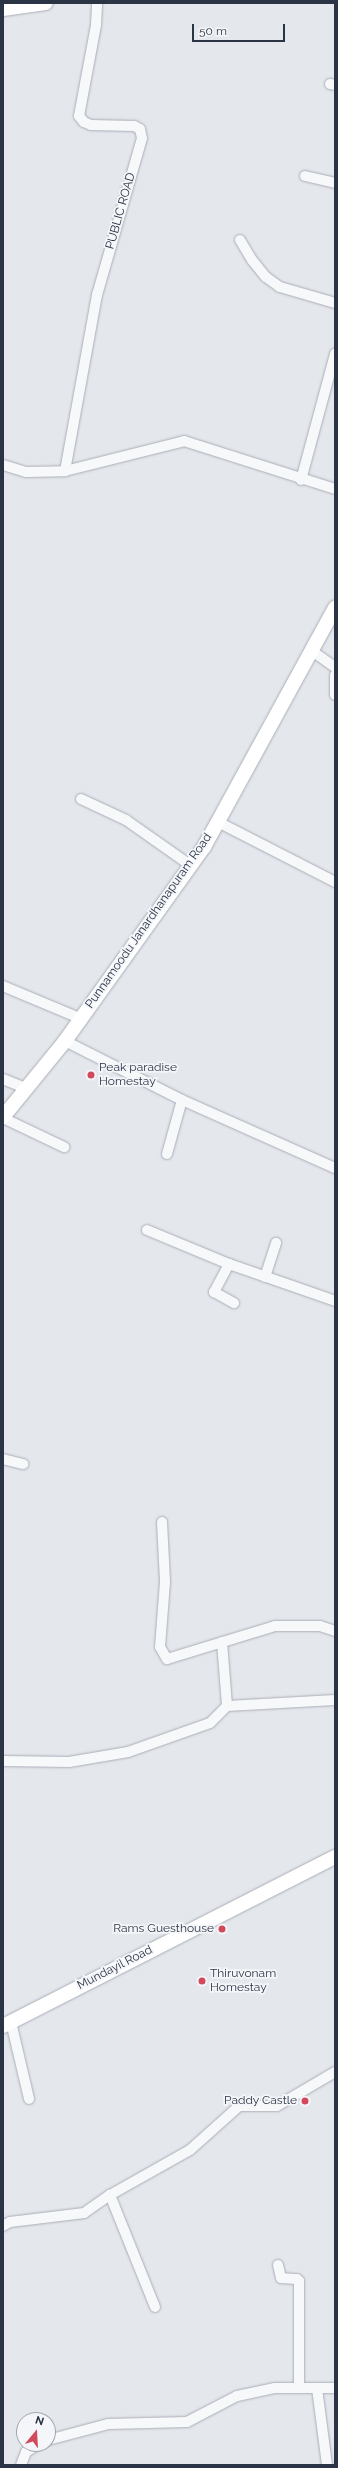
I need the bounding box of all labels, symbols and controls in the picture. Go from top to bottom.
scale bar [194,16,287,42]
text: 50 m [199,24,227,38]
street label: PUBLIC ROAD [103,171,139,251]
street label: Punnamoodu Janardhanapuram Road [83,831,215,1011]
place label: Peak paradise Homestay [99,1061,177,1089]
marker: Peak paradise Homestay [86,1070,96,1080]
place label: Rams Guesthouse [113,1922,214,1936]
marker: Rams Guesthouse [217,1924,227,1934]
street label: Mundayil Road [75,1943,155,1993]
place label: Thiruvonam Homestay [210,1967,276,1995]
marker: Thiruvonam Homestay [197,1976,207,1986]
place label: Paddy Castle [224,2094,297,2108]
marker: Paddy Castle [300,2096,310,2106]
north arrow [16,2412,56,2452]
text: N [34,2414,46,2429]

